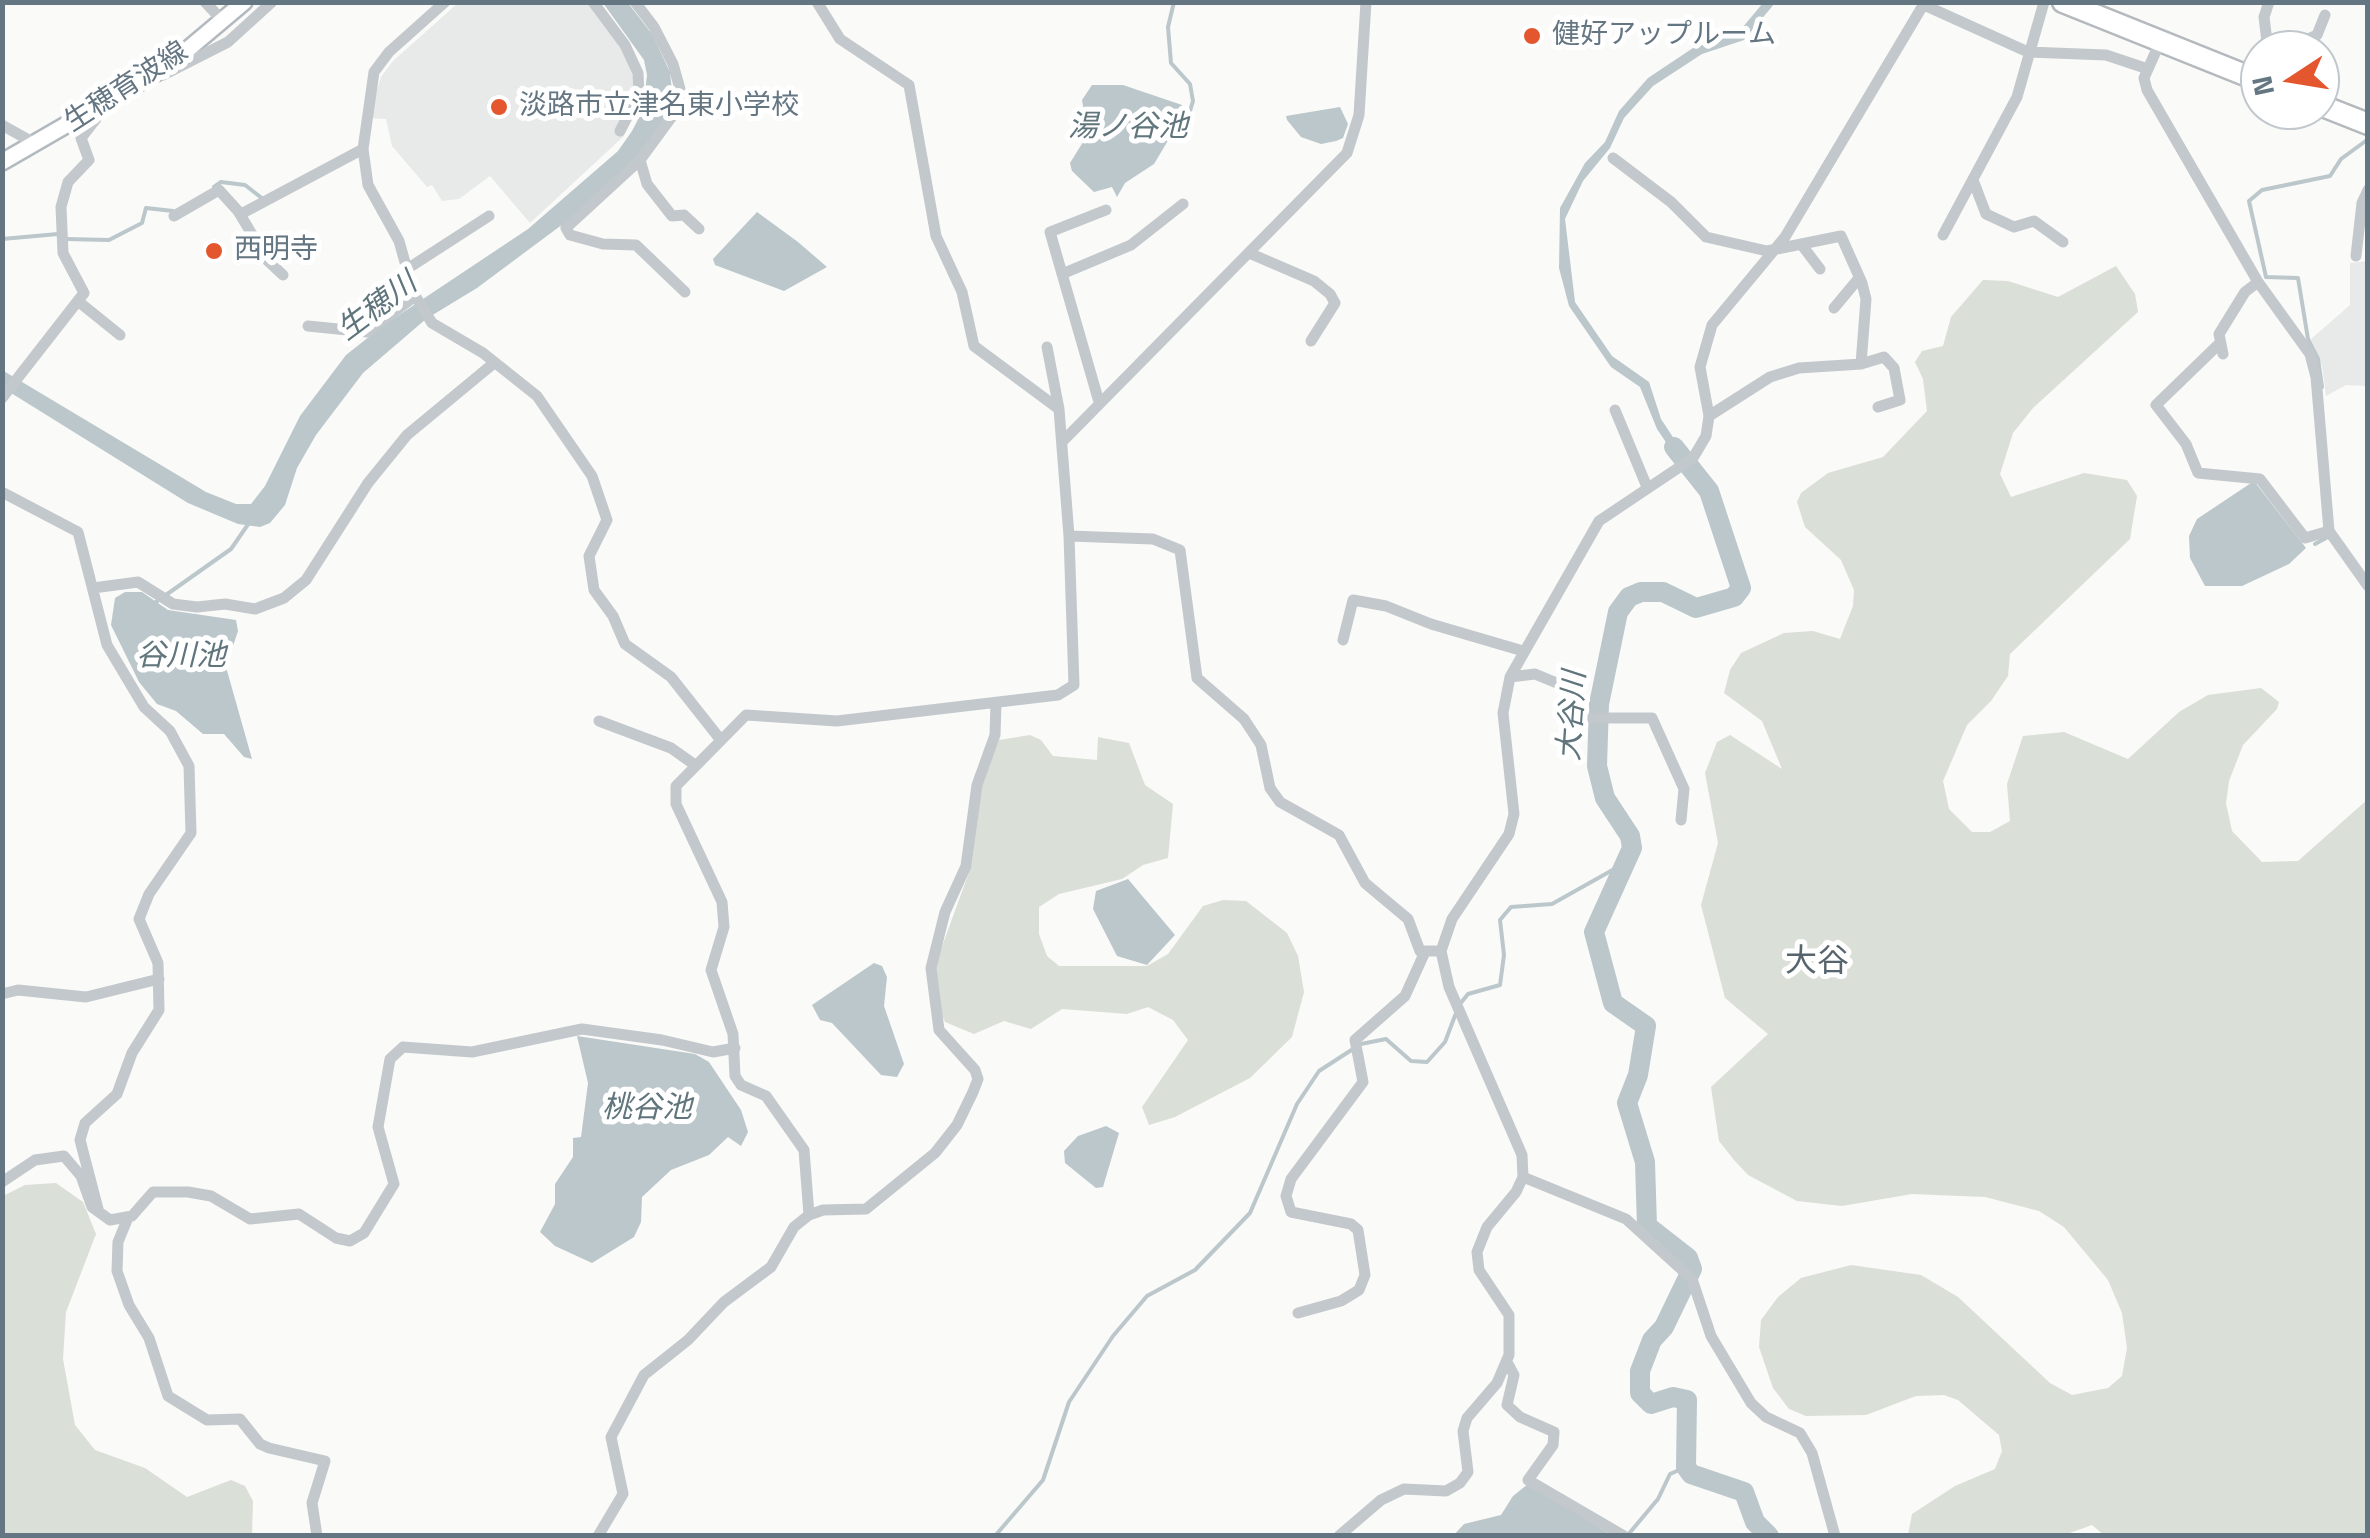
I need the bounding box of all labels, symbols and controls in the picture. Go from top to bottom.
place label: 健好アップルーム [1552,19,1776,53]
marker: 健好アップルーム [1521,25,1543,47]
north arrow [2240,30,2340,130]
street label: 生穂育波線 [59,36,195,140]
text: N [2239,72,2285,100]
place label: 淡路市立津名東小学校 [519,90,799,124]
marker: 淡路市立津名東小学校 [488,96,510,118]
water label: 湯ノ谷池 [1068,111,1188,147]
place label: 西明寺 [234,234,318,268]
marker: 西明寺 [203,240,225,262]
water label: 生穂川 [331,267,425,349]
water label: 谷川池 [136,640,226,676]
water label: 大谷川 [1553,670,1595,762]
district label: 大谷 [1785,944,1849,982]
water label: 桃谷池 [602,1092,692,1128]

